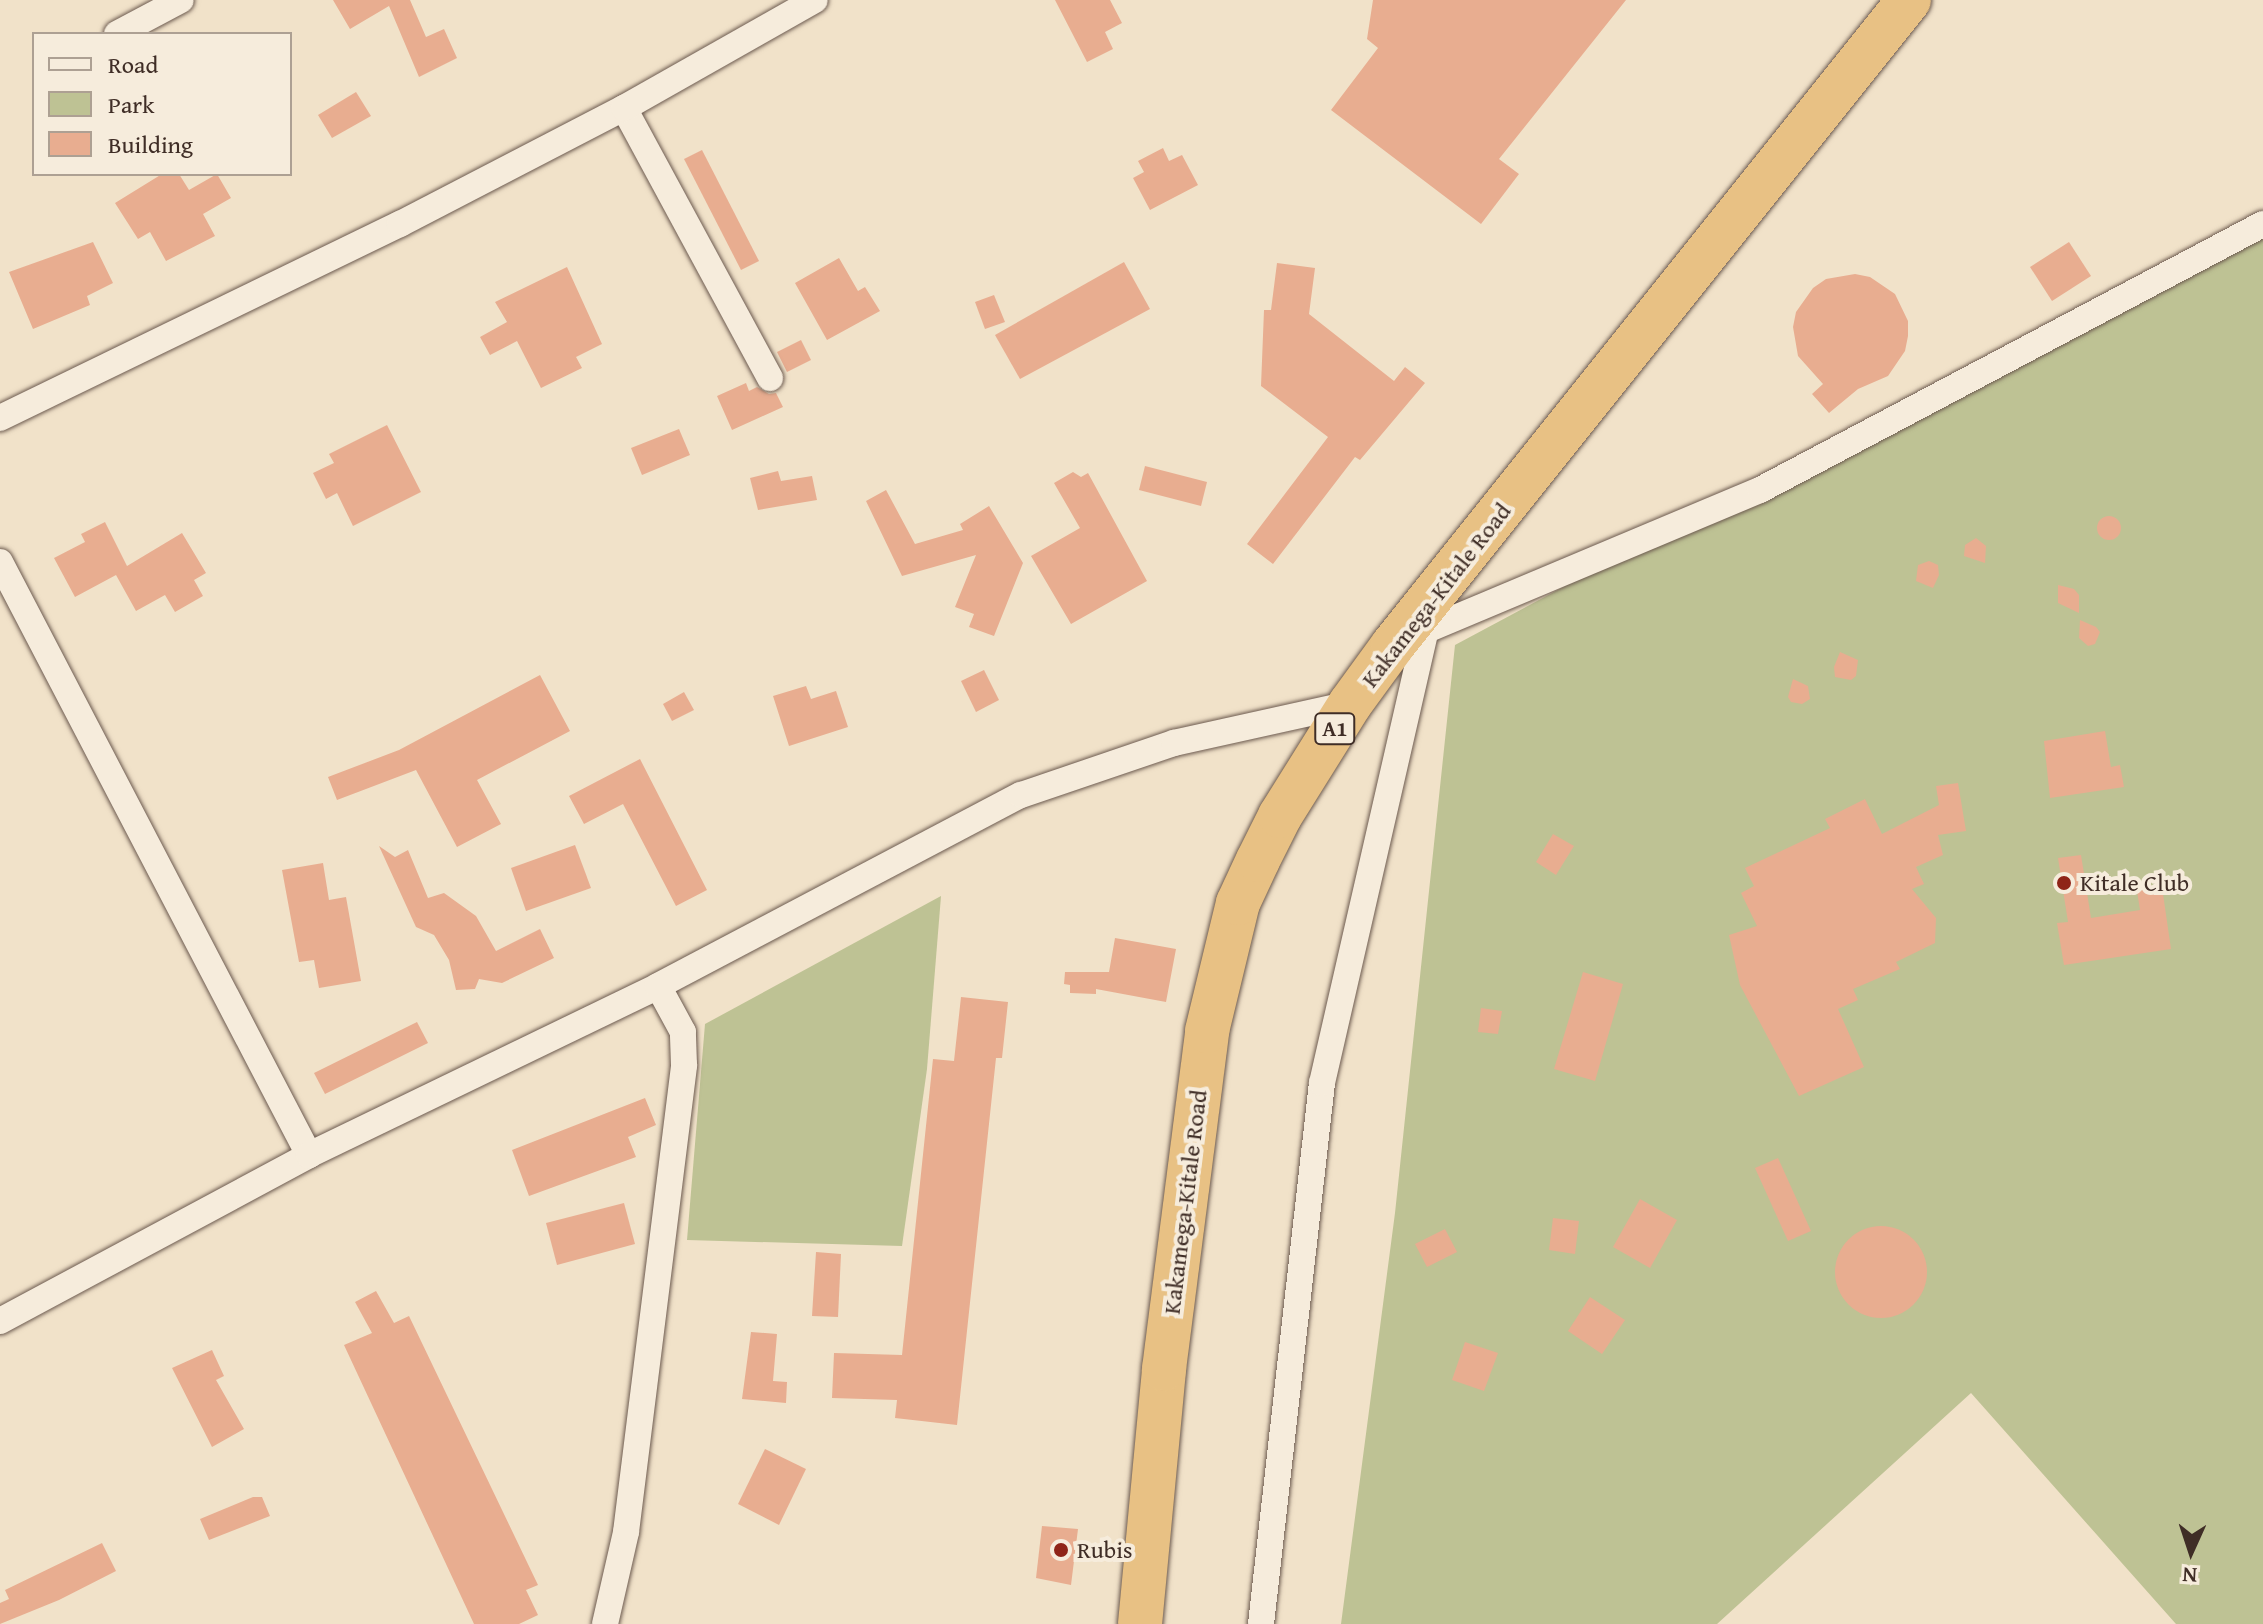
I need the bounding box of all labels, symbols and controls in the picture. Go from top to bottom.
legend [32,32,292,176]
text: Road [108,47,158,82]
text: Park [108,87,154,122]
text: Building [108,127,193,162]
street label: Kakamega-Kitale Road [1355,497,1517,693]
road number: A1 [1313,711,1357,747]
place label: Kitale Club [2080,869,2189,897]
marker: Kitale Club [2055,874,2073,892]
street label: Kakamega-Kitale Road [1157,1088,1213,1316]
north arrow [2151,1512,2231,1592]
place label: Rubis [1077,1536,1132,1564]
marker: Rubis [1052,1541,1070,1559]
text: N [2182,1560,2198,1592]

